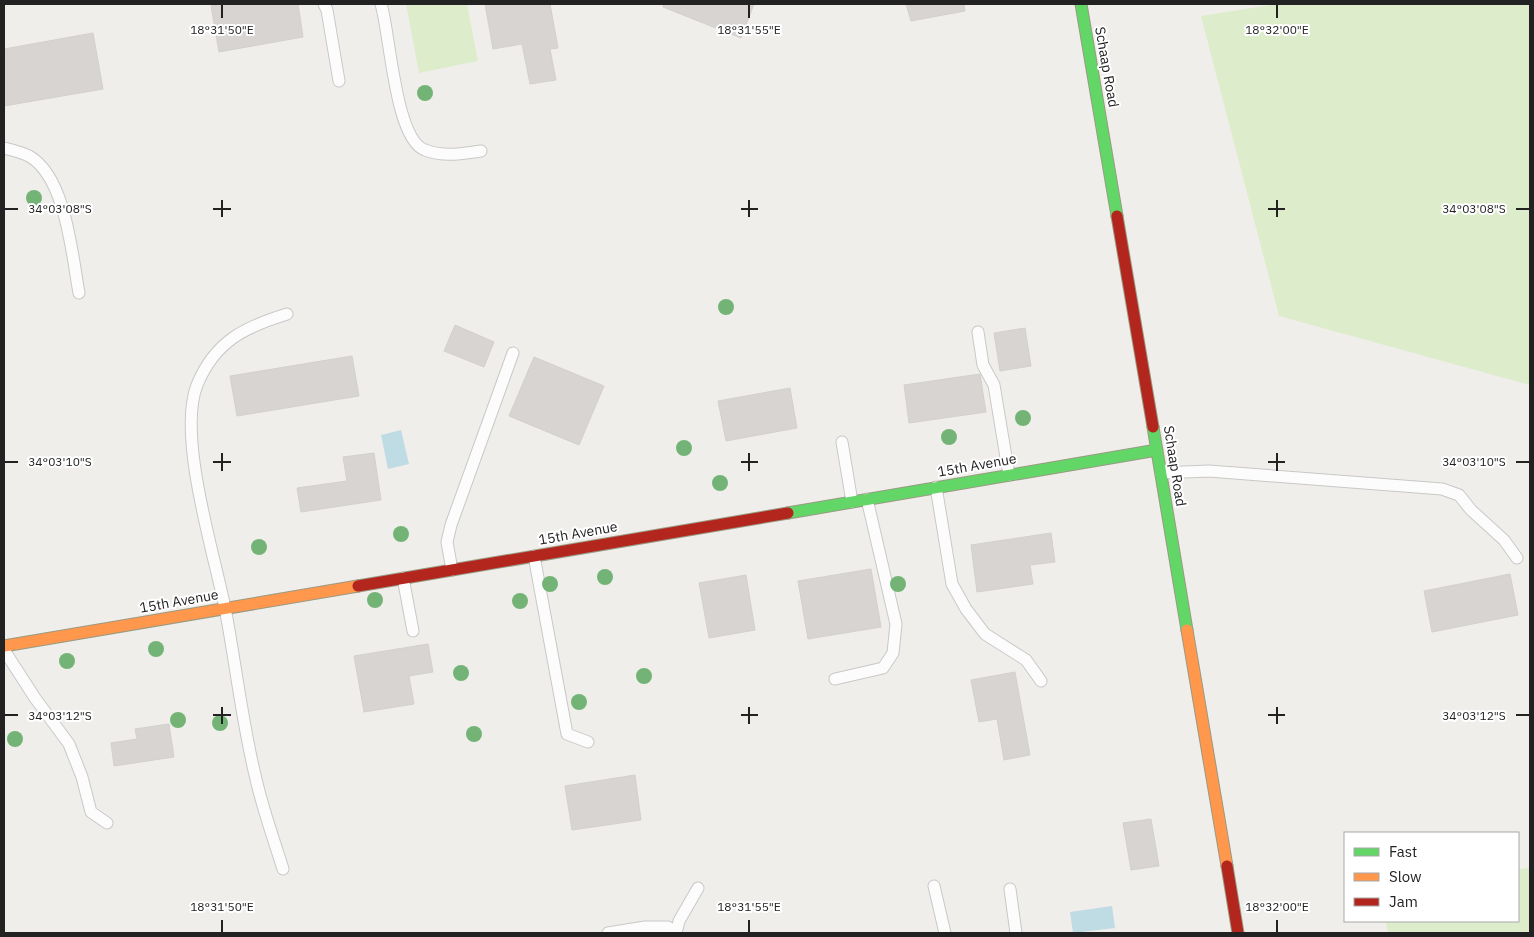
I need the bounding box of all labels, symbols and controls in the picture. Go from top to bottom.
text: 18°31'50"E [190,22,254,37]
text: 18°31'55"E [717,22,781,37]
text: 18°32'00"E [1245,22,1309,37]
street label: Schaap Road [1091,25,1123,109]
text: 34°03'08"S [28,201,92,216]
text: 34°03'08"S [1442,201,1506,216]
street label: Schaap Road [1160,424,1190,508]
street label: 15th Avenue [936,449,1018,481]
text: 34°03'10"S [28,454,92,469]
text: 34°03'10"S [1442,454,1506,469]
street label: 15th Avenue [537,517,619,549]
street label: 15th Avenue [138,585,220,617]
text: 34°03'12"S [28,708,92,723]
text: 34°03'12"S [1442,708,1506,723]
legend [1344,832,1519,922]
text: Fast [1389,842,1417,861]
text: Slow [1389,867,1422,886]
text: Jam [1389,892,1418,911]
text: 18°31'50"E [190,899,254,914]
text: 18°31'55"E [717,899,781,914]
text: 18°32'00"E [1245,899,1309,914]

